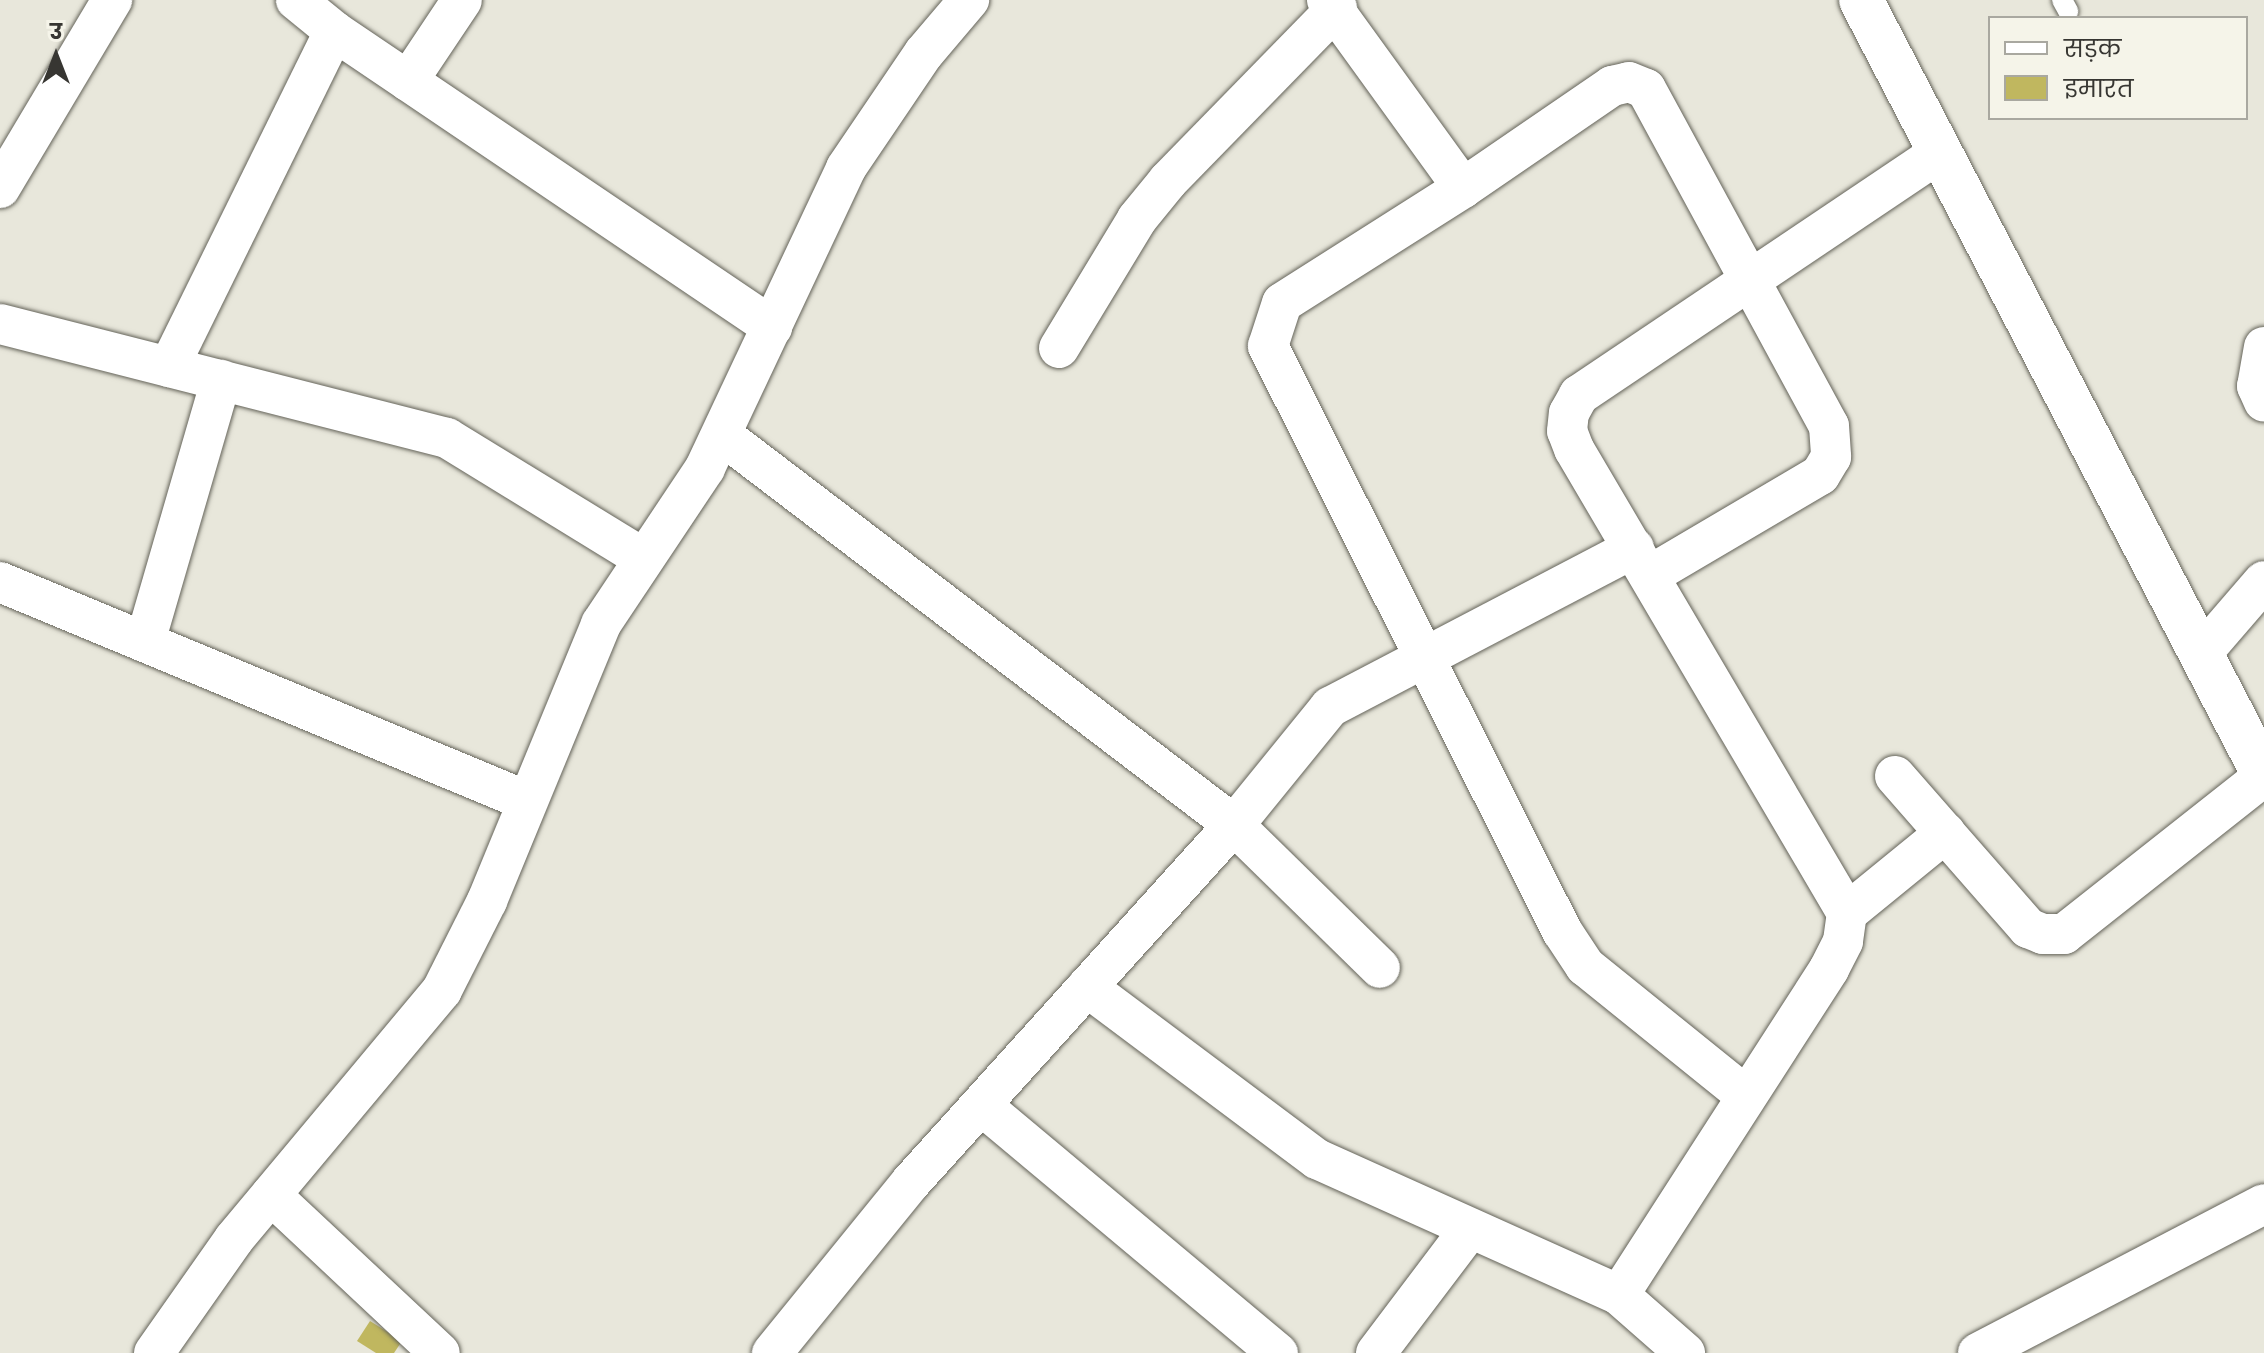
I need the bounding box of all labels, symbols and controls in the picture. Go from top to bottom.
north arrow [16,16,96,96]
text: उ [50,16,62,47]
legend [1988,16,2248,120]
text: सड़क [2064,32,2121,65]
text: इमारत [2064,72,2133,105]

